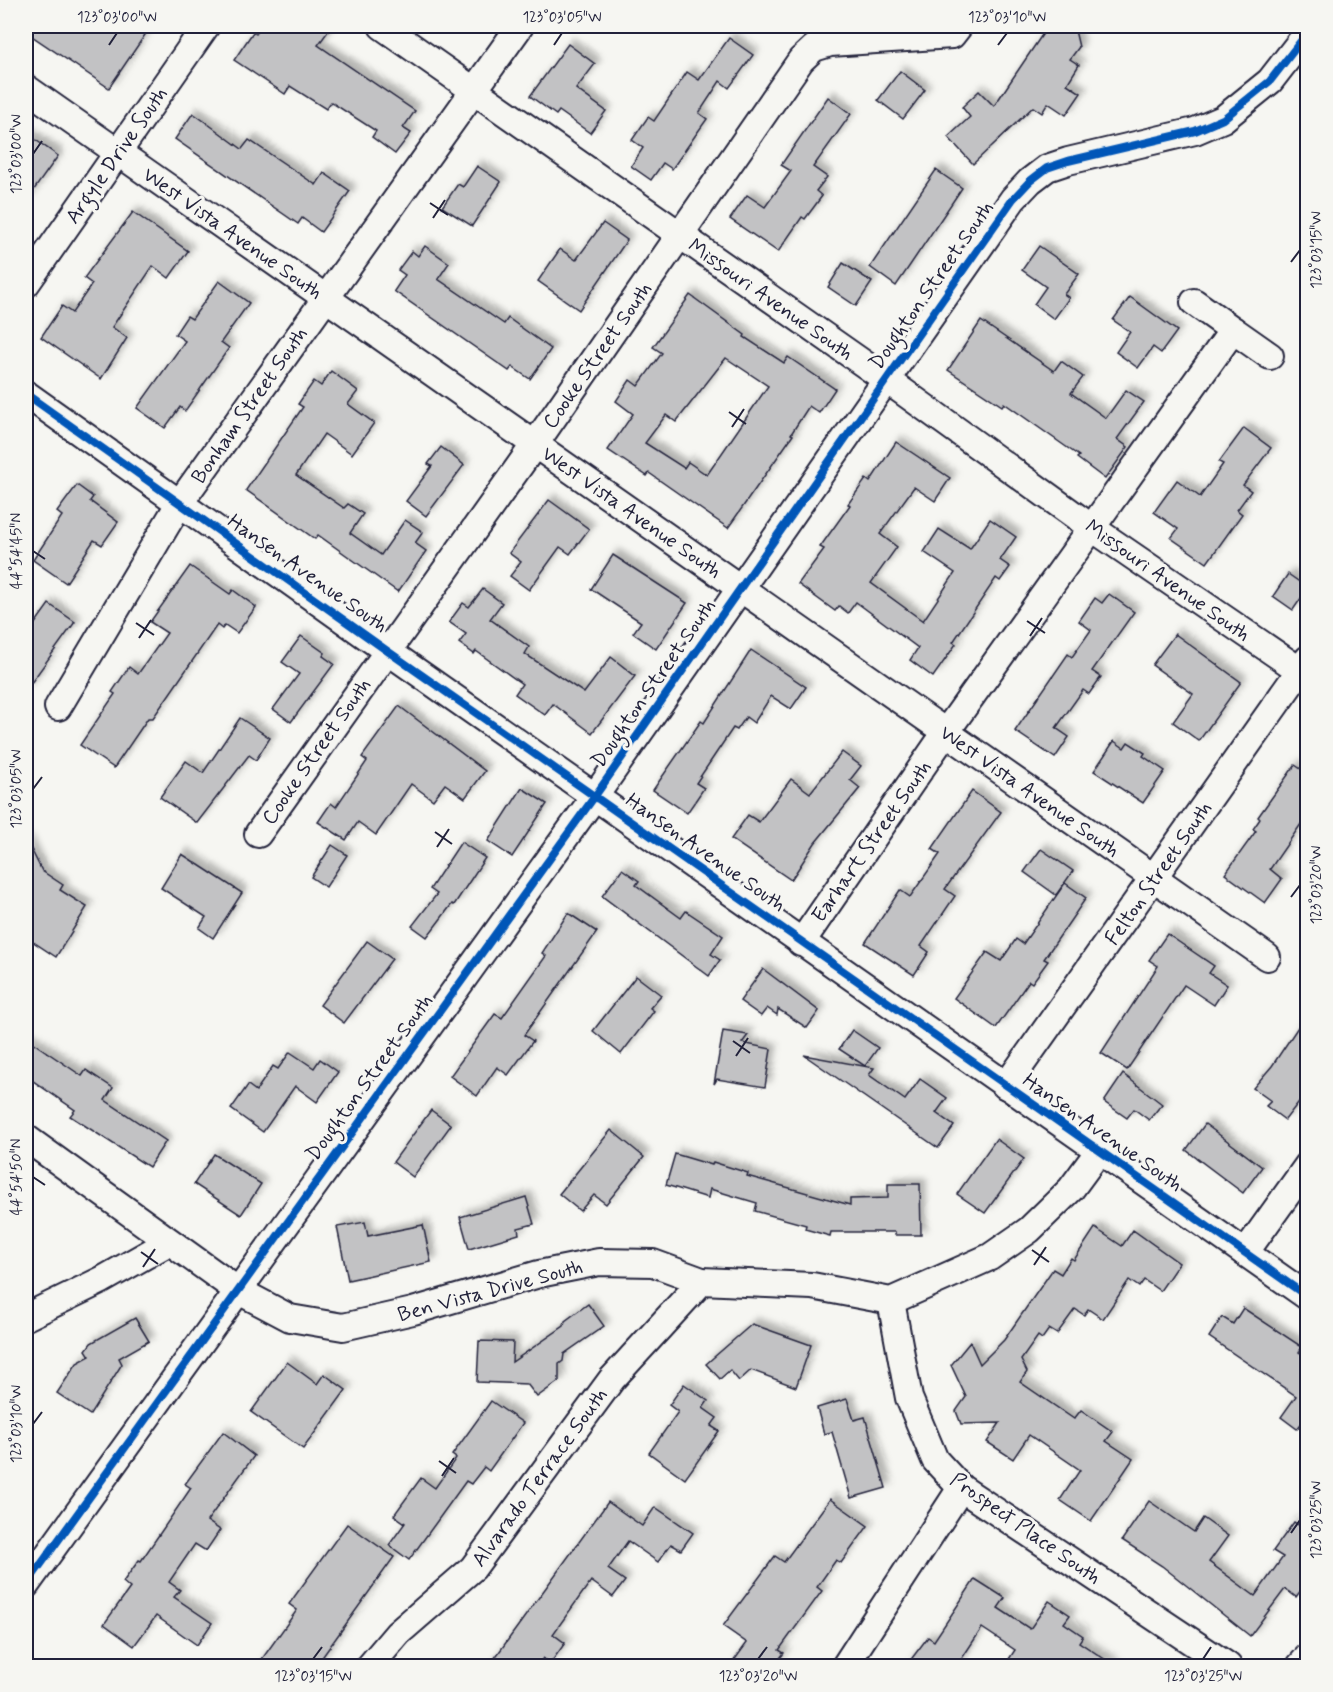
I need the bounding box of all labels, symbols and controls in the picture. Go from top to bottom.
text: 123°03'00"W [77,8,157,28]
text: 123°03'05"W [522,8,602,28]
text: 123°03'10"W [968,8,1046,28]
street label: Argyle Drive South [59,81,176,231]
text: 123°03'00"W [7,114,27,194]
street label: West Vista Avenue South [137,161,328,307]
street label: Doughton Street South [863,196,1002,377]
text: 123°03'15"W [1307,211,1327,289]
street label: Missouri Avenue South [682,232,859,367]
street label: Cooke Street South [537,277,659,434]
street label: Bonham Street South [185,322,314,490]
street label: West Vista Avenue South [536,440,727,586]
street label: Hansen Avenue South [222,508,393,640]
text: 44°54'45"N [7,513,27,589]
street label: Missouri Avenue South [1079,513,1256,648]
street label: Doughton Street South [585,594,724,775]
street label: Cooke Street South [256,673,378,830]
street label: West Vista Avenue South [934,719,1125,865]
text: 123°03'05"W [7,749,27,829]
street label: Earhart Street South [805,755,938,928]
street label: Hansen Avenue South [620,787,791,919]
street label: Felton Street South [1099,796,1219,951]
text: 123°03'20"W [1307,846,1327,924]
street label: Doughton Street South [300,988,442,1168]
street label: Hansen Avenue South [1017,1067,1188,1199]
text: 44°54'50"N [7,1138,27,1216]
street label: Ben Vista Drive South [395,1253,586,1329]
street label: Alvarado Terrace South [465,1382,614,1573]
text: 123°03'10"W [7,1385,27,1463]
street label: Prospect Place South [944,1466,1106,1591]
text: 123°03'25"W [1307,1481,1327,1559]
text: 123°03'15"W [274,1667,352,1687]
text: 123°03'20"W [719,1667,797,1687]
text: 123°03'25"W [1164,1667,1242,1687]

